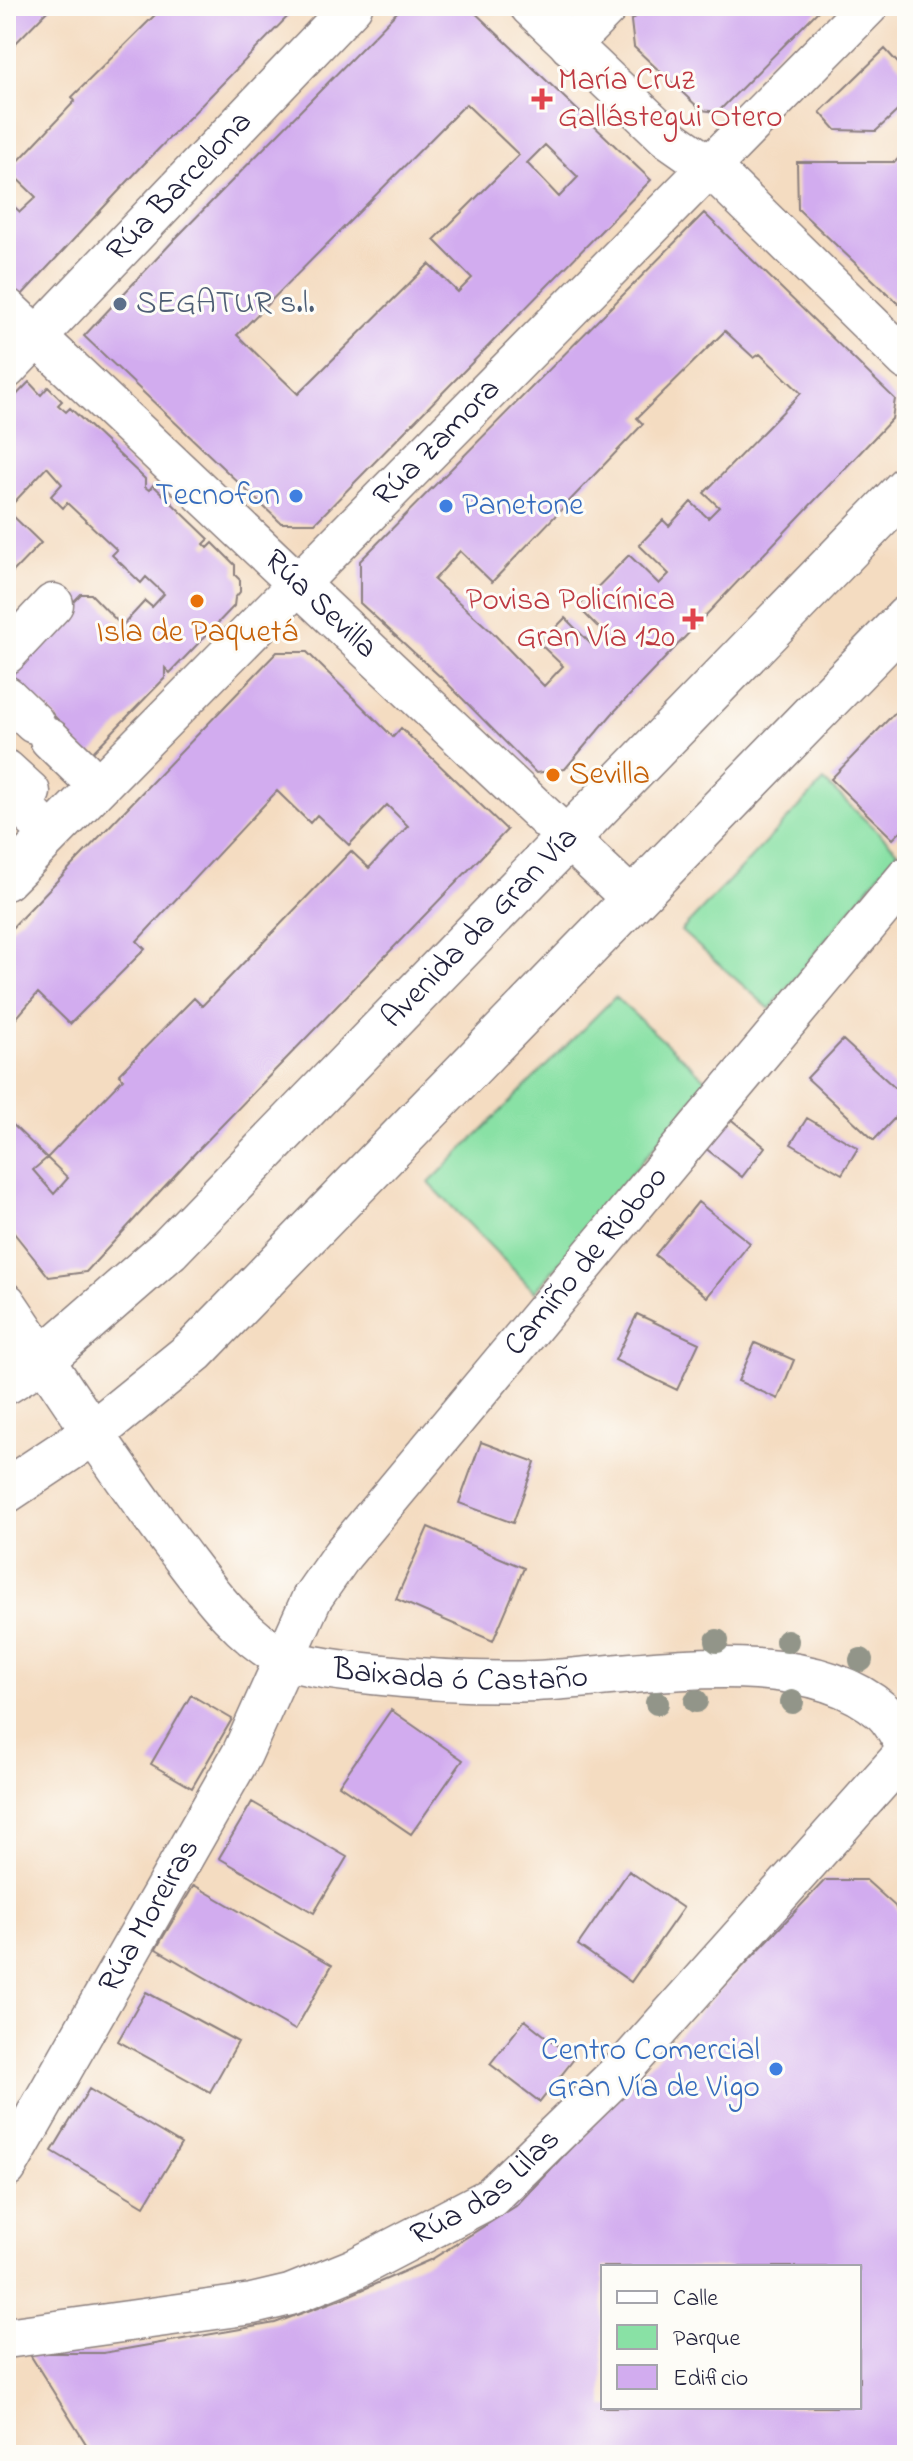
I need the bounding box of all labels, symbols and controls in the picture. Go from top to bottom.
place label: María Cruz Gallástegui Otero [558,58,783,142]
marker: María Cruz Gallástegui Otero [533,90,551,108]
street label: Rúa Barcelona [96,100,264,273]
place label: SEGATUR s.l. [136,281,315,328]
marker: SEGATUR s.l. [111,295,129,313]
street label: Rúa Zamora [363,368,512,518]
place label: Tecnofon [155,473,280,520]
place label: Panetone [462,483,584,530]
marker: Tecnofon [287,487,305,505]
marker: Panetone [437,497,455,515]
street label: Rúa Sevilla [252,539,388,671]
place label: Povisa Policínica Gran Vía 120 [466,578,675,662]
marker: Isla de Paquetá [188,592,206,610]
marker: Povisa Policínica Gran Vía 120 [682,608,704,630]
place label: Isla de Paquetá [96,610,298,657]
place label: Sevilla [569,752,650,799]
marker: Sevilla [544,766,562,784]
street label: Avenida da Gran Vía [371,816,590,1040]
street label: Camiño de Rioboo [493,1156,680,1367]
street label: Baixada ó Castaño [329,1646,590,1705]
street label: Rúa Moreiras [87,1830,212,2002]
place label: Centro Comercial Gran Vía de Vigo [541,2028,760,2112]
marker: Centro Comercial Gran Vía de Vigo [767,2060,785,2078]
street label: Rúa das Lilas [402,2118,572,2259]
legend [601,2265,861,2409]
text: Calle [673,2282,718,2317]
text: Parque [673,2322,740,2357]
text: Edificio [673,2362,748,2397]

